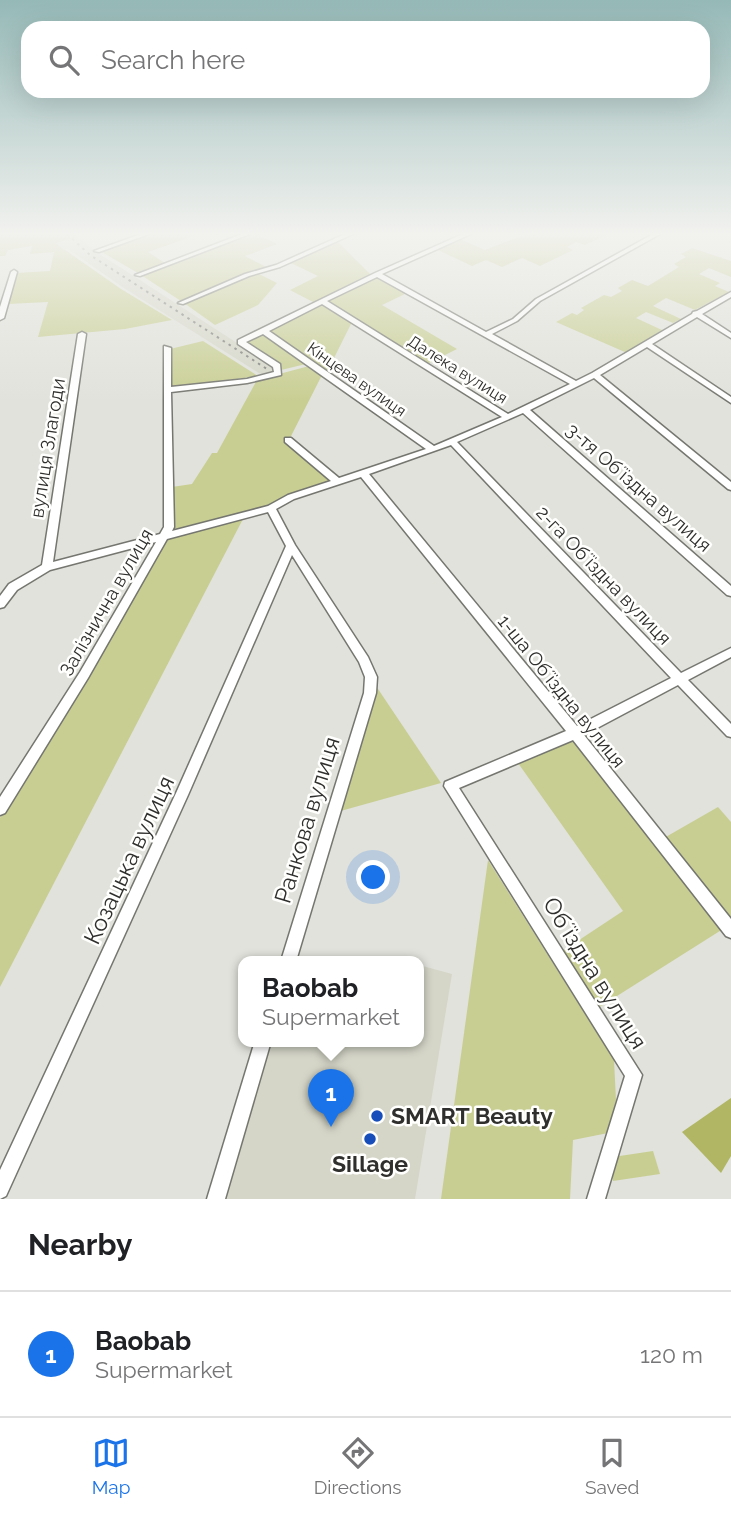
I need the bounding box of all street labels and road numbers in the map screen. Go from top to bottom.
street label: Далека вулиця [404,331,511,408]
street label: Кінцева вулиця [304,338,410,421]
street label: вулиця Злагоди [25,377,69,519]
street label: 3-тя Обʼїздна вулиця [562,418,716,556]
street label: 2-га Обʼїздна вулиця [532,501,676,649]
street label: Залізнична вулиця [55,525,157,679]
street label: 1-ша Обʼїздна вулиця [494,610,630,772]
street label: Ранкова вулиця [268,733,345,906]
street label: Козацька вулиця [78,771,179,948]
street label: Обʼїздна вулиця [538,892,653,1054]

